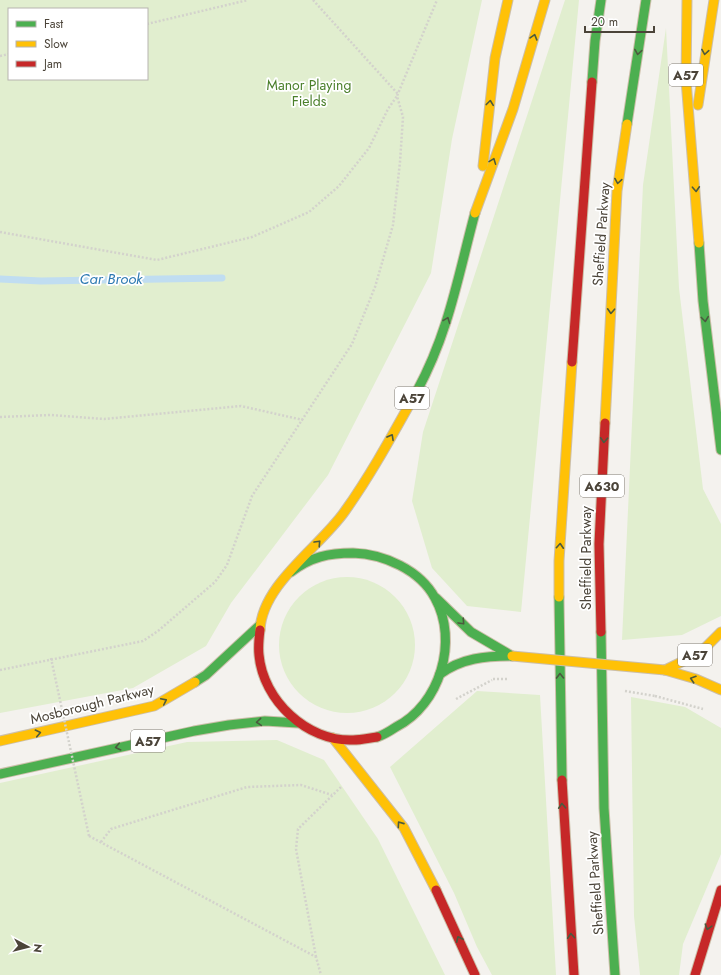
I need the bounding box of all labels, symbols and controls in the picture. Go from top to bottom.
legend [8,8,148,80]
scale bar [585,8,654,34]
text: 20 m [591,13,618,31]
text: Fast [44,15,63,33]
one-way arrow [529,34,538,41]
text: Slow [44,35,69,53]
one-way arrow [634,49,643,55]
one-way arrow [701,49,710,55]
text: Jam [42,55,62,73]
road number: A57 [669,64,703,86]
park label: Manor Playing Fields [267,75,351,111]
one-way arrow [485,100,494,106]
one-way arrow [489,157,497,164]
one-way arrow [615,178,623,184]
street label: Sheffield Parkway [587,181,615,287]
one-way arrow [691,186,700,192]
water label: Car Brook [80,268,143,290]
one-way arrow [606,308,615,314]
one-way arrow [442,316,450,323]
one-way arrow [700,316,709,322]
road number: A57 [395,387,429,409]
one-way arrow [386,433,393,441]
one-way arrow [600,437,608,443]
road number: A630 [580,475,624,497]
street label: Sheffield Parkway [576,505,596,610]
one-way arrow [313,541,320,548]
one-way arrow [555,543,564,549]
one-way arrow [457,618,464,625]
road number: A57 [678,644,712,666]
one-way arrow [556,673,564,679]
one-way arrow [690,675,697,683]
street label: Mosborough Parkway [28,679,157,729]
one-way arrow [160,698,167,706]
one-way arrow [256,717,262,726]
one-way arrow [35,729,41,737]
road number: A57 [131,730,165,752]
one-way arrow [115,743,121,751]
one-way arrow [558,803,567,809]
one-way arrow [398,821,405,828]
street label: Sheffield Parkway [581,830,609,936]
one-way arrow [705,924,713,931]
north arrow [8,927,48,967]
one-way arrow [567,933,576,939]
one-way arrow [456,936,464,944]
text: N [29,943,46,954]

